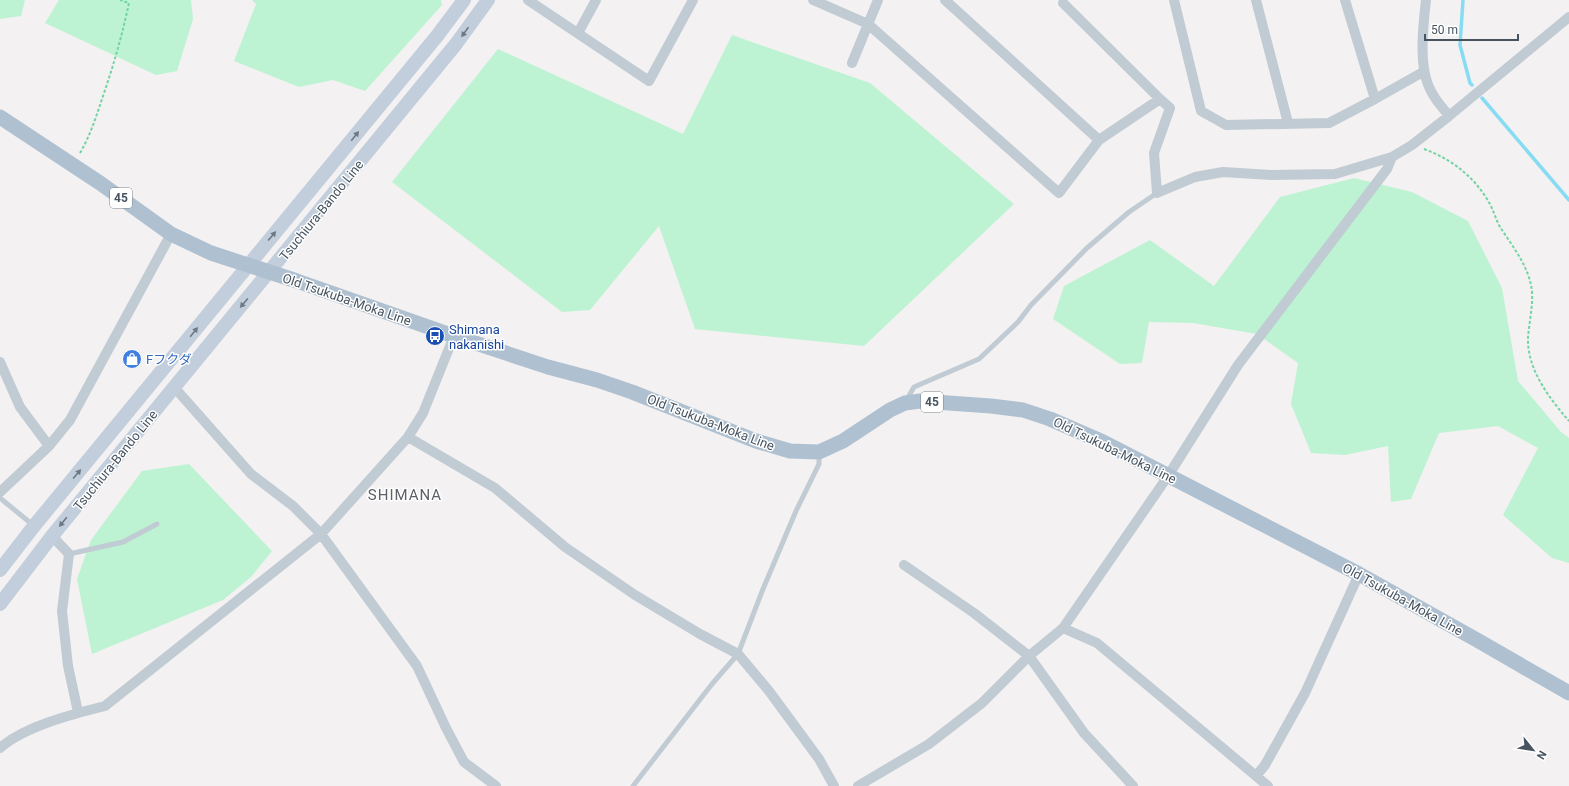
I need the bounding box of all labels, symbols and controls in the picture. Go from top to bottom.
scale bar [1425,16,1518,42]
text: 50 m [1431,23,1458,37]
one-way arrow [461,26,469,37]
one-way arrow [351,131,359,141]
street label: Tsuchiura-Bando Line [276,157,366,263]
road number: 45 [110,188,132,208]
one-way arrow [268,231,277,242]
street label: Old Tsukuba-Moka Line [281,270,413,329]
one-way arrow [239,297,248,308]
place label: Shimana nakanishi [449,322,504,352]
bus stop icon: Shimana nakanishi [424,325,446,347]
one-way arrow [190,326,199,337]
shop icon: Fフクダ [121,348,143,370]
place label: Fフクダ [146,352,192,367]
street label: Old Tsukuba-Moka Line [645,391,777,454]
road number: 45 [921,392,943,412]
street label: Tsuchiura-Bando Line [70,407,160,513]
street label: Old Tsukuba-Moka Line [1051,414,1179,487]
one-way arrow [72,469,81,480]
district label: SHIMANA [368,486,442,504]
one-way arrow [59,517,68,528]
street label: Old Tsukuba-Moka Line [1340,560,1465,639]
north arrow [1513,730,1553,770]
text: N [1534,748,1549,762]

